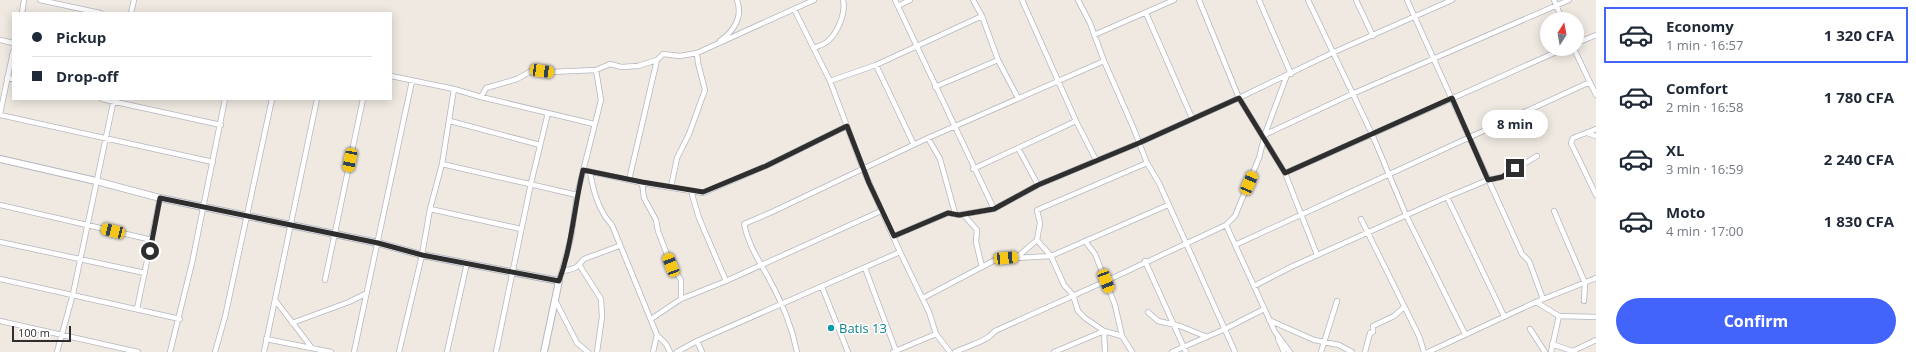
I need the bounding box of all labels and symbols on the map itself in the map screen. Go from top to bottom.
north arrow [1540,12,1584,56]
car [529,63,555,79]
callout: 8 min [1482,110,1548,138]
car [342,147,358,173]
route end [1506,159,1524,177]
car [1239,170,1259,196]
car [100,222,126,240]
route start [141,242,159,260]
car [994,251,1018,265]
car [661,252,681,278]
car [1096,268,1116,294]
place label: Batis 13 [839,319,887,337]
marker: Batis 13 [826,323,836,333]
scale bar [12,324,71,343]

